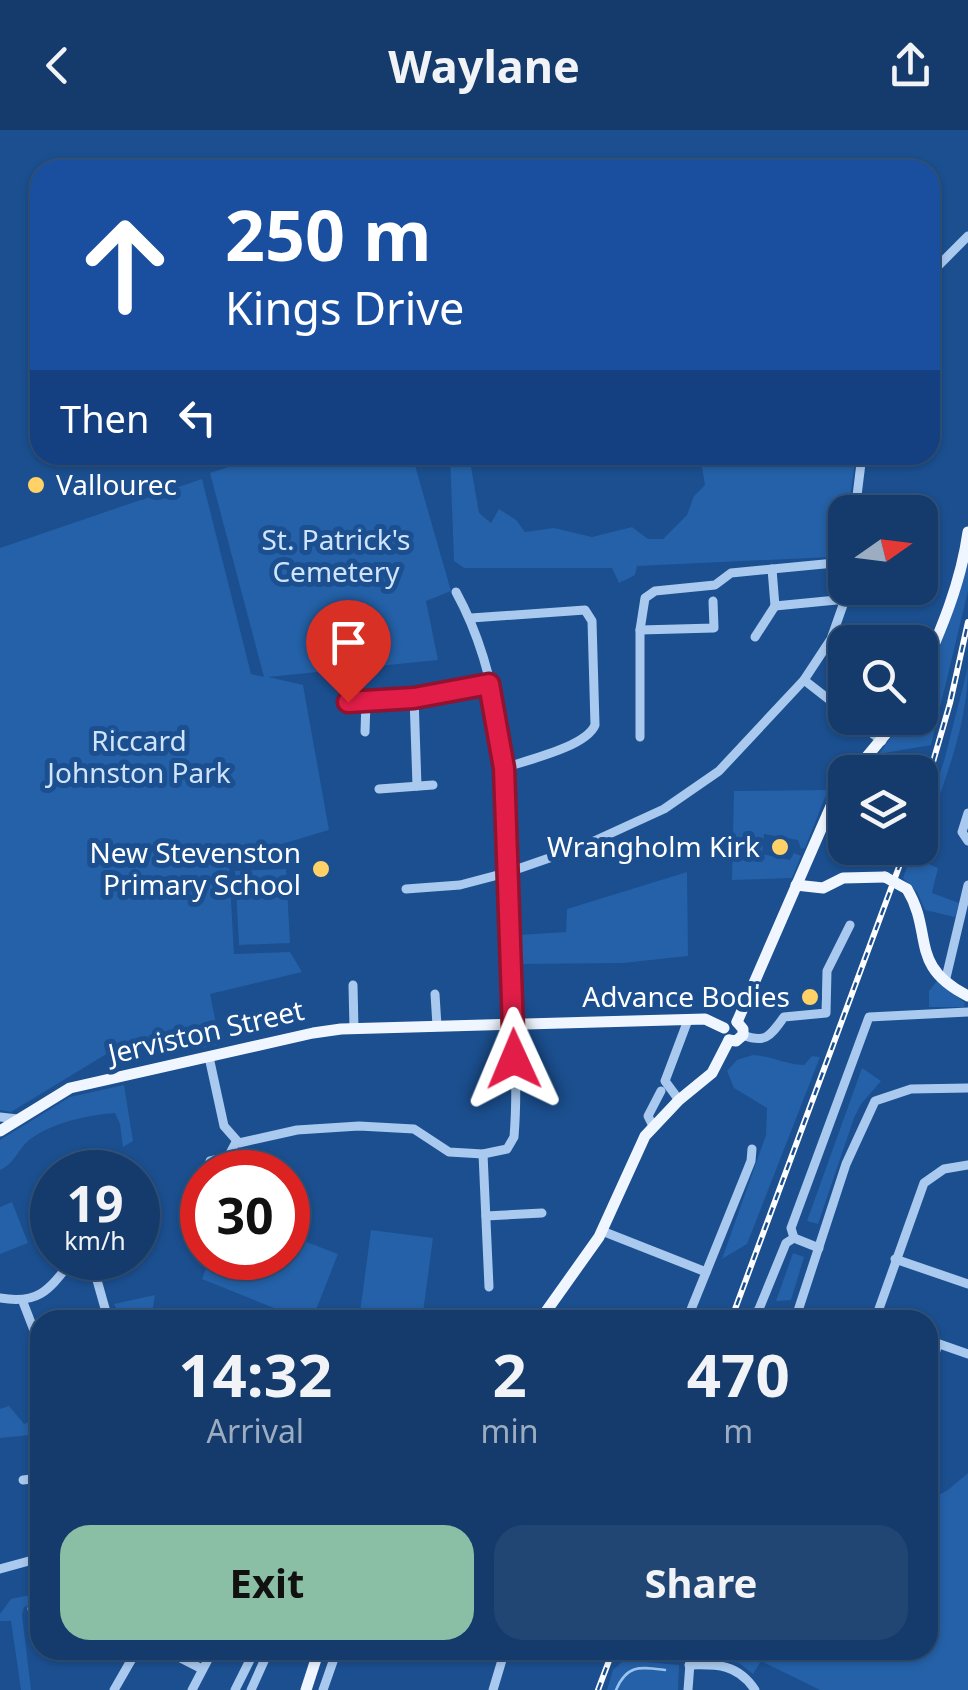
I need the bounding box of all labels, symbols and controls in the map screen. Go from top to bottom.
text: Waylane [388,35,580,96]
icon: back [30,38,85,93]
icon: share [883,38,938,93]
text: 250 m [225,186,432,282]
icon: ahead [60,200,190,330]
text: Kings Drive [225,277,465,338]
icon: left [170,390,225,445]
text: Then [60,392,150,444]
place label: Vallourec [56,465,177,503]
marker: Vallourec [25,474,47,496]
north arrow [828,495,938,605]
map controls [828,495,938,865]
park label: St. Patrick's Cemetery [261,520,411,590]
pin [306,600,391,703]
icon: arrive [321,615,376,670]
button: search [828,625,938,735]
park label: Riccard Johnston Park [44,721,231,791]
button: layers [828,755,938,865]
place label: Wrangholm Kirk [547,827,760,865]
place label: New Stevenston Primary School [89,833,301,903]
marker: Wrangholm Kirk [769,836,791,858]
marker: New Stevenston Primary School [310,858,332,880]
place label: Advance Bodies [582,977,790,1015]
marker: Advance Bodies [799,986,821,1008]
street label: Jerviston Street [101,990,307,1073]
position arrow [462,1007,566,1111]
speed limit sign: 30 [180,1150,310,1280]
text: 19 [66,1169,124,1237]
text: km/h [64,1223,126,1257]
text: 14:32 [178,1333,332,1415]
text: 2 [492,1333,527,1415]
text: 470 [687,1333,790,1415]
text: Arrival [207,1409,304,1452]
text: min [481,1409,539,1452]
text: m [723,1409,753,1452]
button: Exit [60,1525,474,1640]
button: Share [494,1525,908,1640]

